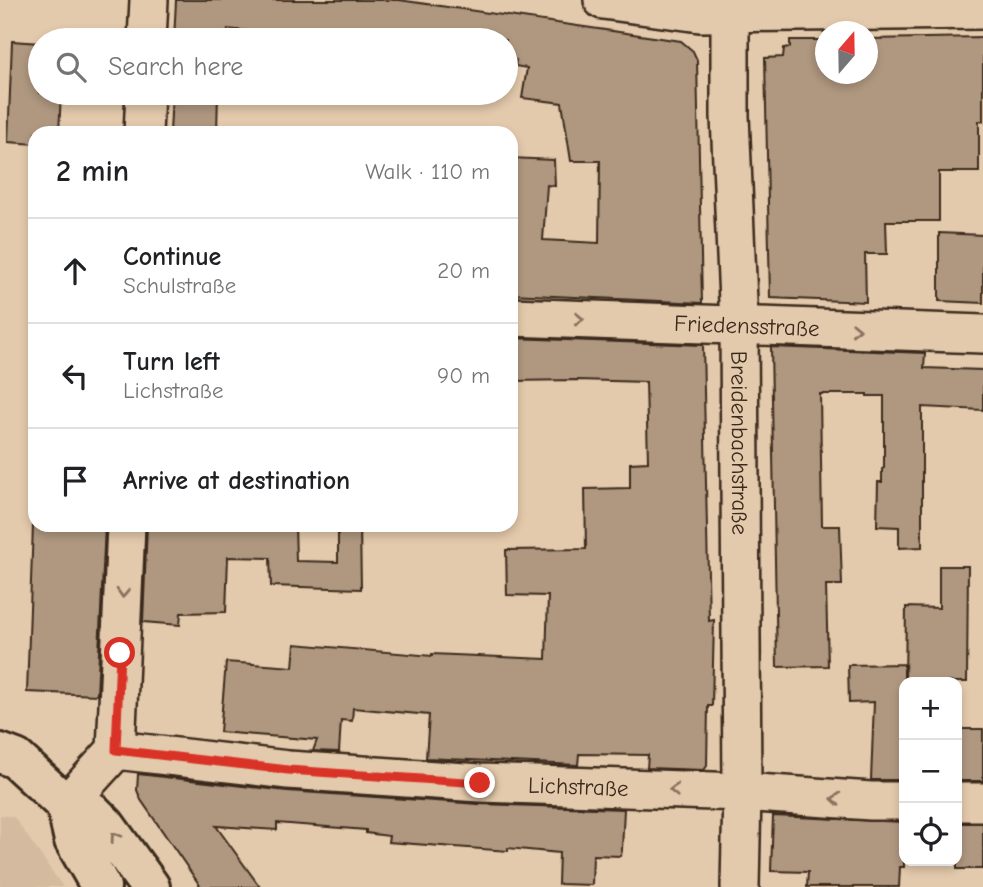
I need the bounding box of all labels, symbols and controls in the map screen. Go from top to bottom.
north arrow [815,21,878,84]
search box [28,28,518,105]
icon: search [52,48,90,86]
text: Search here [108,52,243,82]
text: 2 min [56,154,129,189]
text: Walk · 110 m [365,158,490,185]
text: Continue [123,242,221,272]
icon: ahead [56,252,94,290]
text: 20 m [437,257,490,284]
text: Schulstraße [123,272,236,299]
street label: Friedensstraße [674,310,820,342]
one-way arrow [574,312,585,327]
one-way arrow [850,322,861,337]
text: Turn left [123,347,220,377]
street label: Breidenbachstraße [725,351,753,535]
icon: left [56,357,94,395]
text: 90 m [437,362,490,389]
text: Lichstraße [123,377,223,404]
icon: arrive [56,462,94,500]
text: Arrive at destination [123,466,350,496]
one-way arrow [116,588,131,599]
route start [104,637,135,668]
map controls [899,677,962,866]
button: + [899,677,962,740]
button: − [899,740,962,803]
route end [464,767,495,798]
street label: Lichstraße [528,772,629,802]
one-way arrow [668,782,679,797]
one-way arrow [830,792,841,807]
button: locate [899,803,962,866]
one-way arrow [110,832,123,845]

